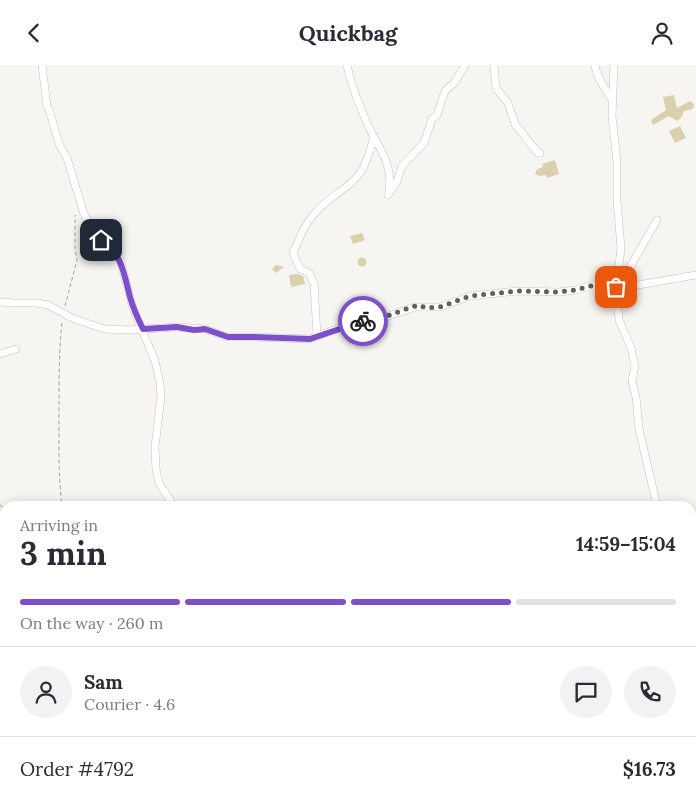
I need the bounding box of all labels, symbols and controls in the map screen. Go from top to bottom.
icon: back [20,19,48,47]
text: Quickbag [299,19,397,47]
icon: person [648,19,676,47]
pin [80,219,122,261]
icon: home [87,226,115,254]
pin [595,266,637,308]
icon: bag [602,273,630,301]
courier [338,296,388,346]
icon: bike [349,307,377,335]
text: Arriving in [20,515,98,535]
text: 14:59–15:04 [576,532,676,556]
text: 3 min [20,533,107,574]
text: On the way · 260 m [20,613,163,633]
button: person [20,666,72,718]
button: chat [560,666,612,718]
button: phone [624,666,676,718]
text: Sam [84,670,123,694]
text: Courier · 4.6 [84,694,175,714]
text: Order #4792 [20,757,134,781]
text: $16.73 [623,757,676,781]

